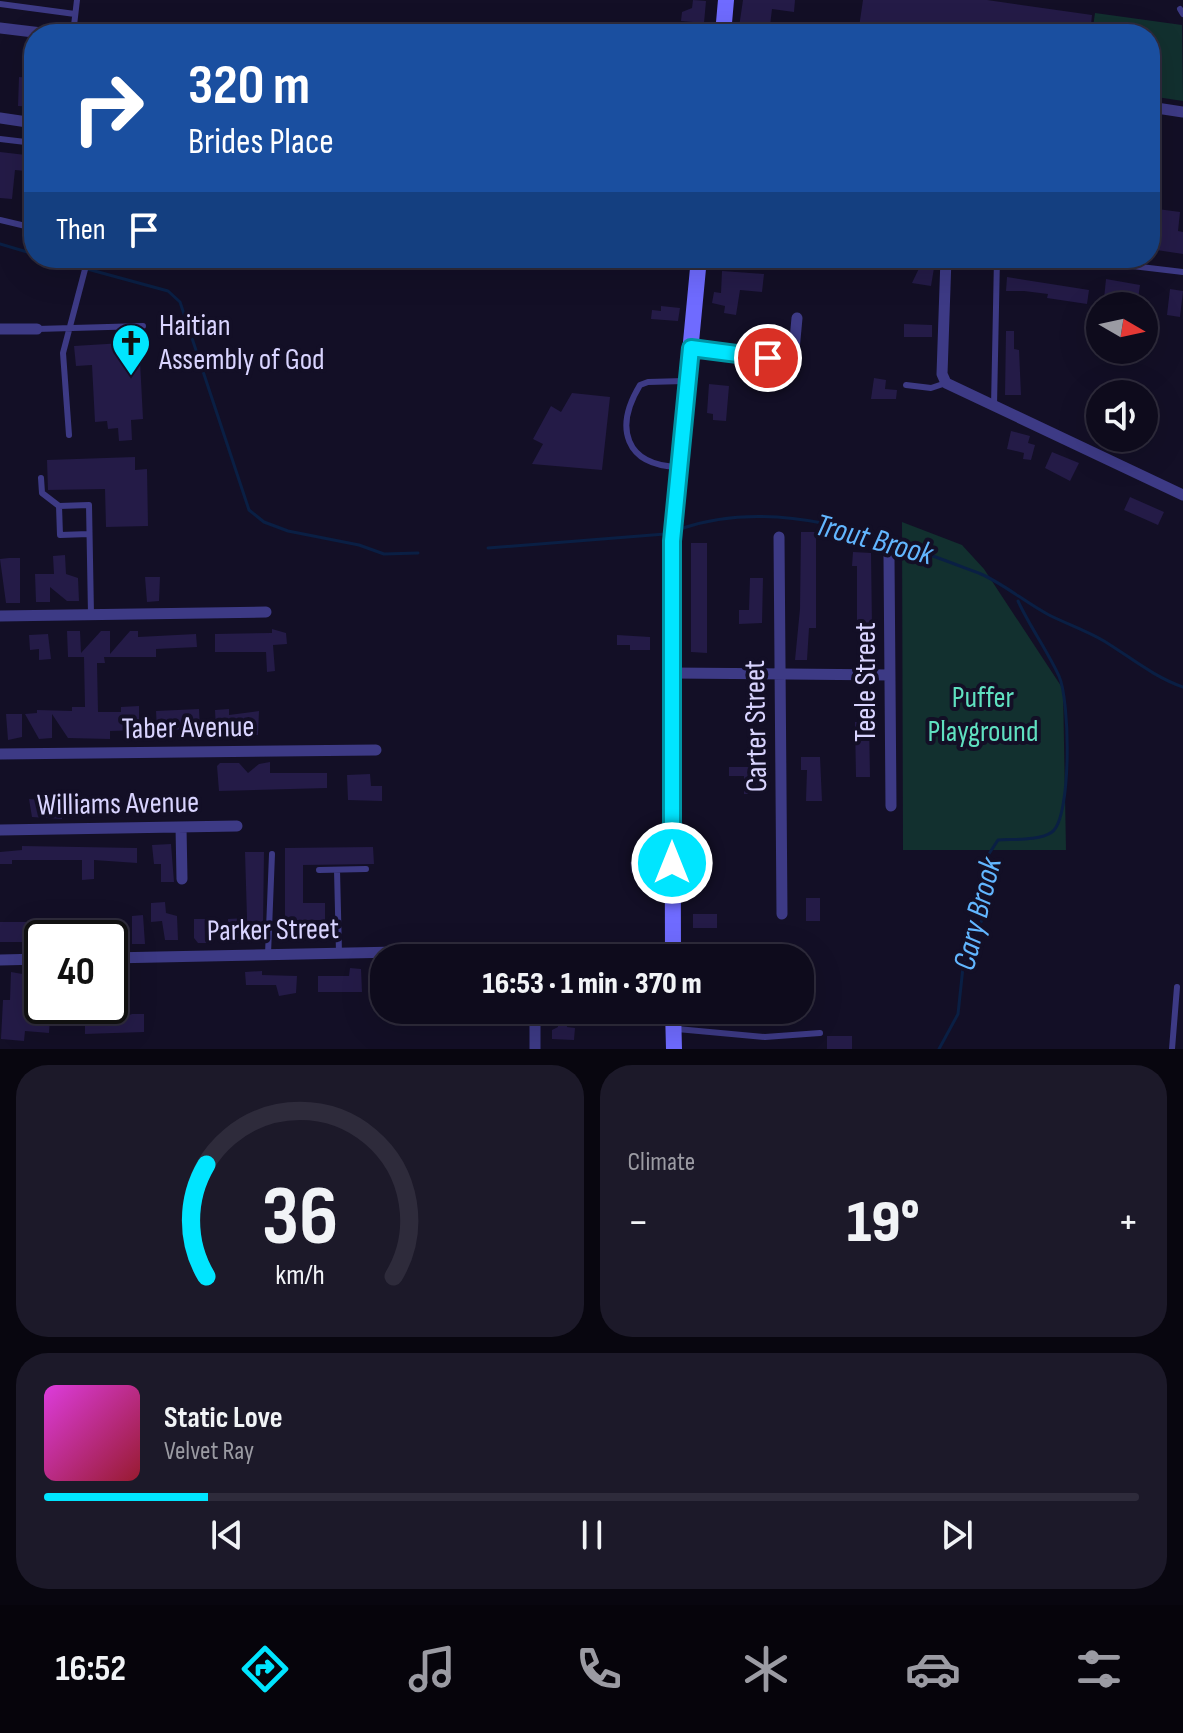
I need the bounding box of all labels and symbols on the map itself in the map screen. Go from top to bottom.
north arrow [1086,292,1158,364]
place label: Haitian Assembly of God [158,308,325,378]
church icon: Haitian Assembly of God [110,322,152,377]
pin [734,324,802,392]
water label: Trout Brook [811,506,938,575]
street label: Teele Street [848,622,884,742]
street label: Carter Street [737,660,775,792]
park label: Puffer Playground [928,680,1038,750]
street label: Taber Avenue [121,709,255,747]
street label: Williams Avenue [37,785,199,823]
position arrow [630,821,714,905]
water label: Cary Brook [945,853,1011,974]
street label: Parker Street [207,911,339,949]
speed limit sign: 40 [24,920,128,1024]

